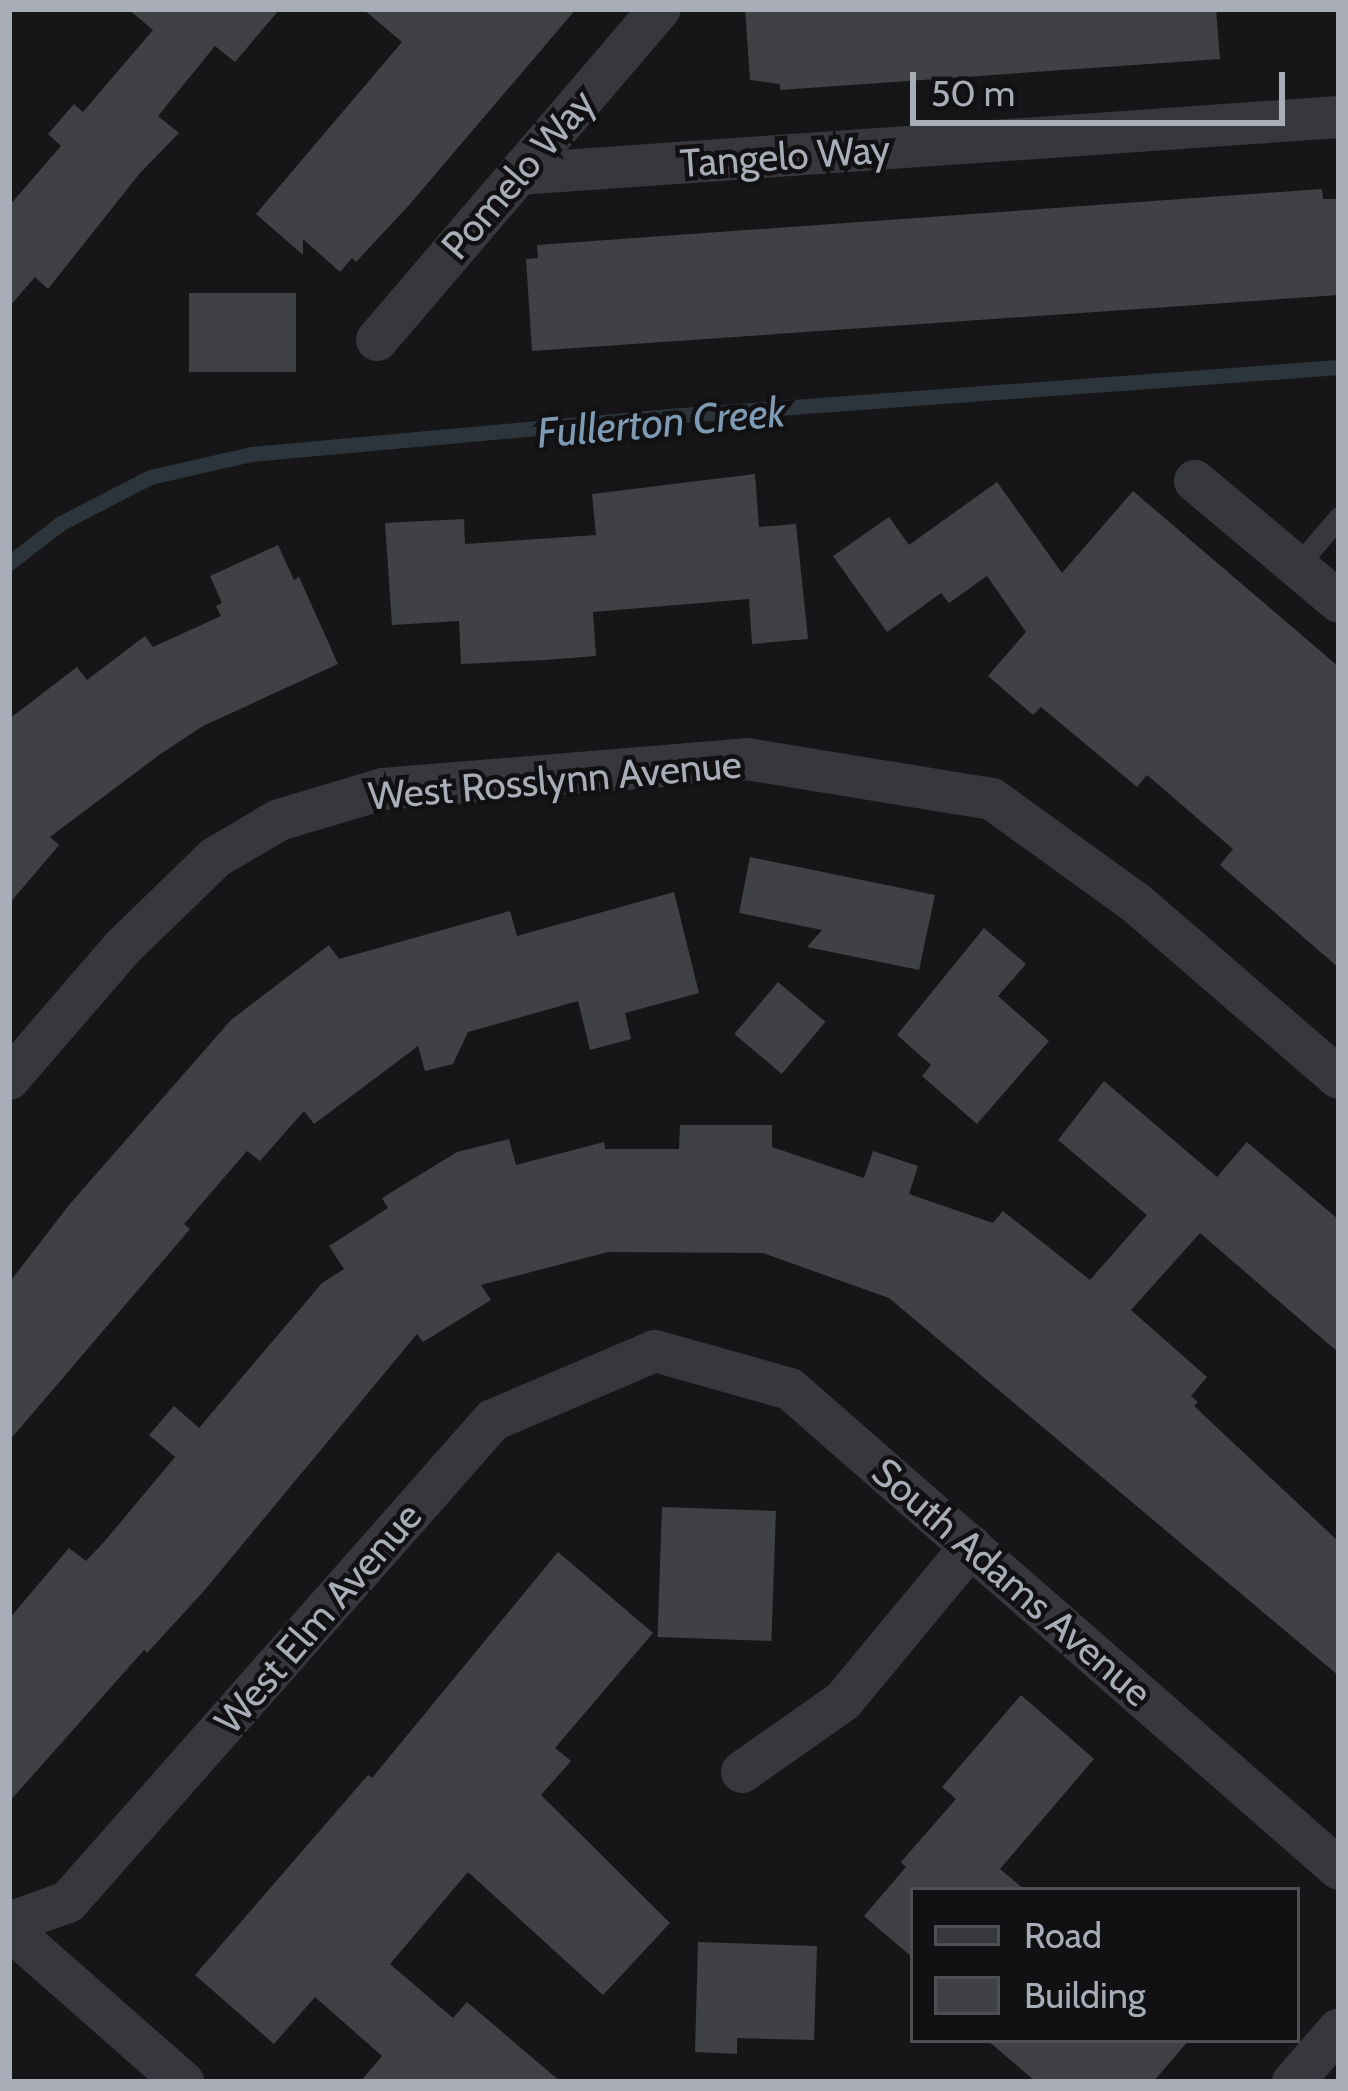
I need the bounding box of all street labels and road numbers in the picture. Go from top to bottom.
street label: Pomelo Way [432,80,604,268]
street label: Tangelo Way [678,125,892,187]
street label: West Rosslynn Avenue [366,740,744,820]
street label: South Adams Avenue [863,1448,1161,1716]
street label: West Elm Avenue [205,1493,431,1743]

